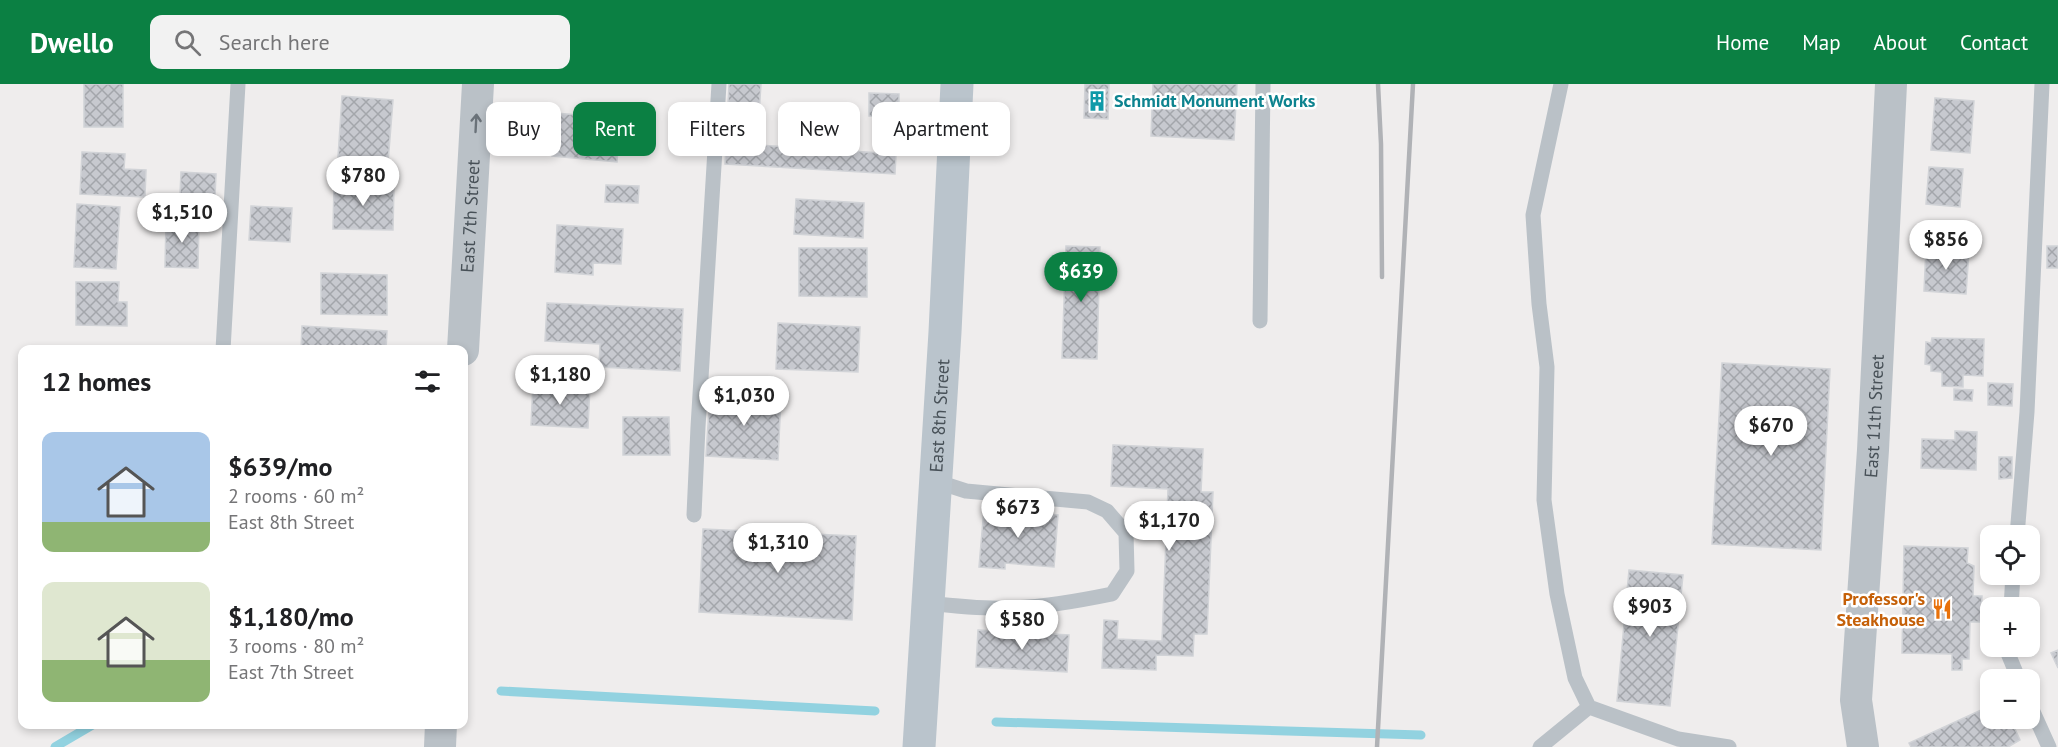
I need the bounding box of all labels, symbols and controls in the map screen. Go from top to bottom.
search box [150,15,570,69]
text: Dwello [30,24,114,61]
icon: search [171,26,204,59]
text: Search here [219,28,330,56]
text: Home [1716,29,1769,56]
text: Map [1802,29,1841,56]
text: About [1874,29,1927,56]
text: Contact [1960,29,2028,56]
building icon: Schmidt Monument Works [1085,89,1109,113]
place label: Schmidt Monument Works [1114,89,1316,112]
chip: Buy [486,102,561,156]
chip: Rent [573,102,656,156]
chip: Filters [668,102,766,156]
chip: New [778,102,860,156]
chip: Apartment [872,102,1010,156]
one-way arrow [471,114,482,134]
pin: $780 [327,156,399,207]
street label: East 7th Street [455,159,485,273]
text: $780 [340,162,386,188]
pin: $1,510 [133,193,231,244]
text: $1,510 [151,199,213,225]
pin: $856 [1910,220,1982,271]
text: $856 [1923,226,1969,252]
pin: $639 [1045,252,1117,303]
text: $639 [1058,258,1104,284]
street label: East 11th Street [1859,354,1889,479]
pin: $1,180 [511,355,609,406]
street label: East 8th Street [924,358,954,473]
text: $1,180 [529,361,591,387]
text: 12 homes [42,365,151,398]
icon: filters [411,365,444,398]
pin: $1,030 [695,376,793,427]
text: $1,030 [713,382,775,408]
pin: $670 [1735,406,1807,457]
text: $670 [1748,412,1794,438]
text: $639/mo [228,450,332,483]
icon: home [90,456,162,528]
text: 2 rooms · 60 m² [228,483,364,509]
pin: $673 [982,488,1054,539]
text: $673 [995,494,1041,520]
pin: $1,170 [1120,501,1218,552]
text: $1,170 [1138,507,1200,533]
text: East 8th Street [228,509,354,535]
pin: $1,310 [729,523,827,574]
map controls [1980,525,2040,729]
button: locate [1980,525,2040,585]
text: $1,310 [747,529,809,555]
pin: $903 [1614,587,1686,638]
place label: Professor's Steakhouse [1836,587,1925,631]
text: $903 [1627,593,1673,619]
restaurant icon: Professor's Steakhouse [1930,597,1954,621]
button: + [1980,597,2040,657]
text: $1,180/mo [228,600,354,633]
pin: $580 [986,600,1058,651]
icon: home [90,606,162,678]
text: $580 [999,606,1045,632]
text: 3 rooms · 80 m² [228,633,364,659]
text: East 7th Street [228,659,354,685]
button: − [1980,669,2040,729]

